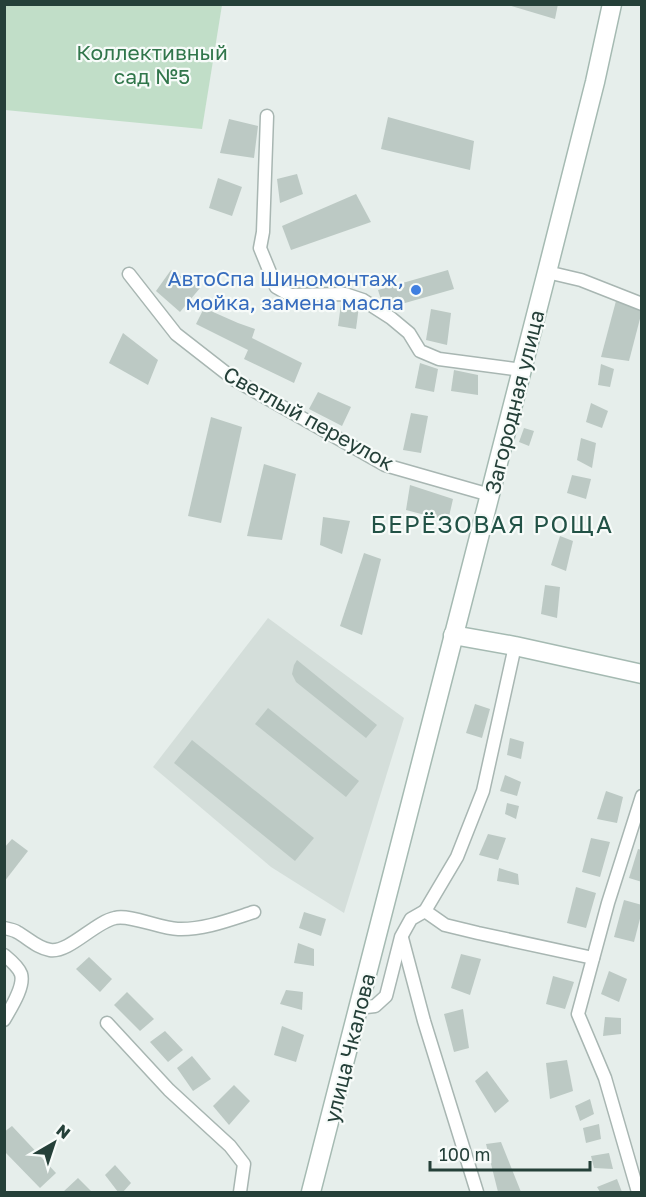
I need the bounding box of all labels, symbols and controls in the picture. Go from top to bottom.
park label: Коллективный сад №5 [76,39,228,89]
place label: АвтоСпа Шиномонтаж, мойка, замена масла [167,265,404,315]
marker: АвтоСпа Шиномонтаж, мойка, замена масла [409,283,423,297]
street label: Загородная улица [479,307,549,497]
street label: Светлый переулок [219,360,399,476]
district label: БЕРЁЗОВАЯ РОЩА [371,509,614,538]
street label: улица Чкалова [318,971,380,1125]
north arrow [24,1113,84,1173]
text: N [52,1120,74,1143]
scale bar [430,1134,590,1172]
text: 100 m [439,1143,490,1165]

